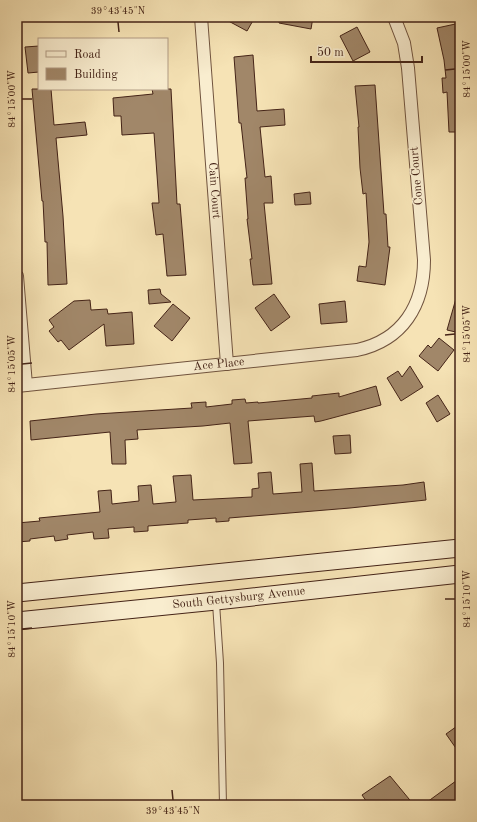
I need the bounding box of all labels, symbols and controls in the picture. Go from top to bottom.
text: 39°43'45"N [91,6,146,16]
legend [38,38,168,90]
scale bar [311,38,422,64]
text: 84°15'00"W [462,40,472,98]
text: 50 m [317,46,344,59]
text: Road [74,49,101,61]
text: Building [74,69,118,81]
text: 84°15'00"W [7,70,17,128]
street label: Cone Court [408,146,426,206]
street label: Cain Court [206,162,222,219]
text: 84°15'05"W [462,305,472,363]
text: 84°15'05"W [7,335,17,393]
street label: Ace Place [193,356,246,373]
text: 84°15'10"W [462,570,472,628]
street label: South Gettysburg Avenue [172,585,306,611]
text: 84°15'10"W [7,600,17,658]
text: 39°43'45"N [146,806,201,816]

